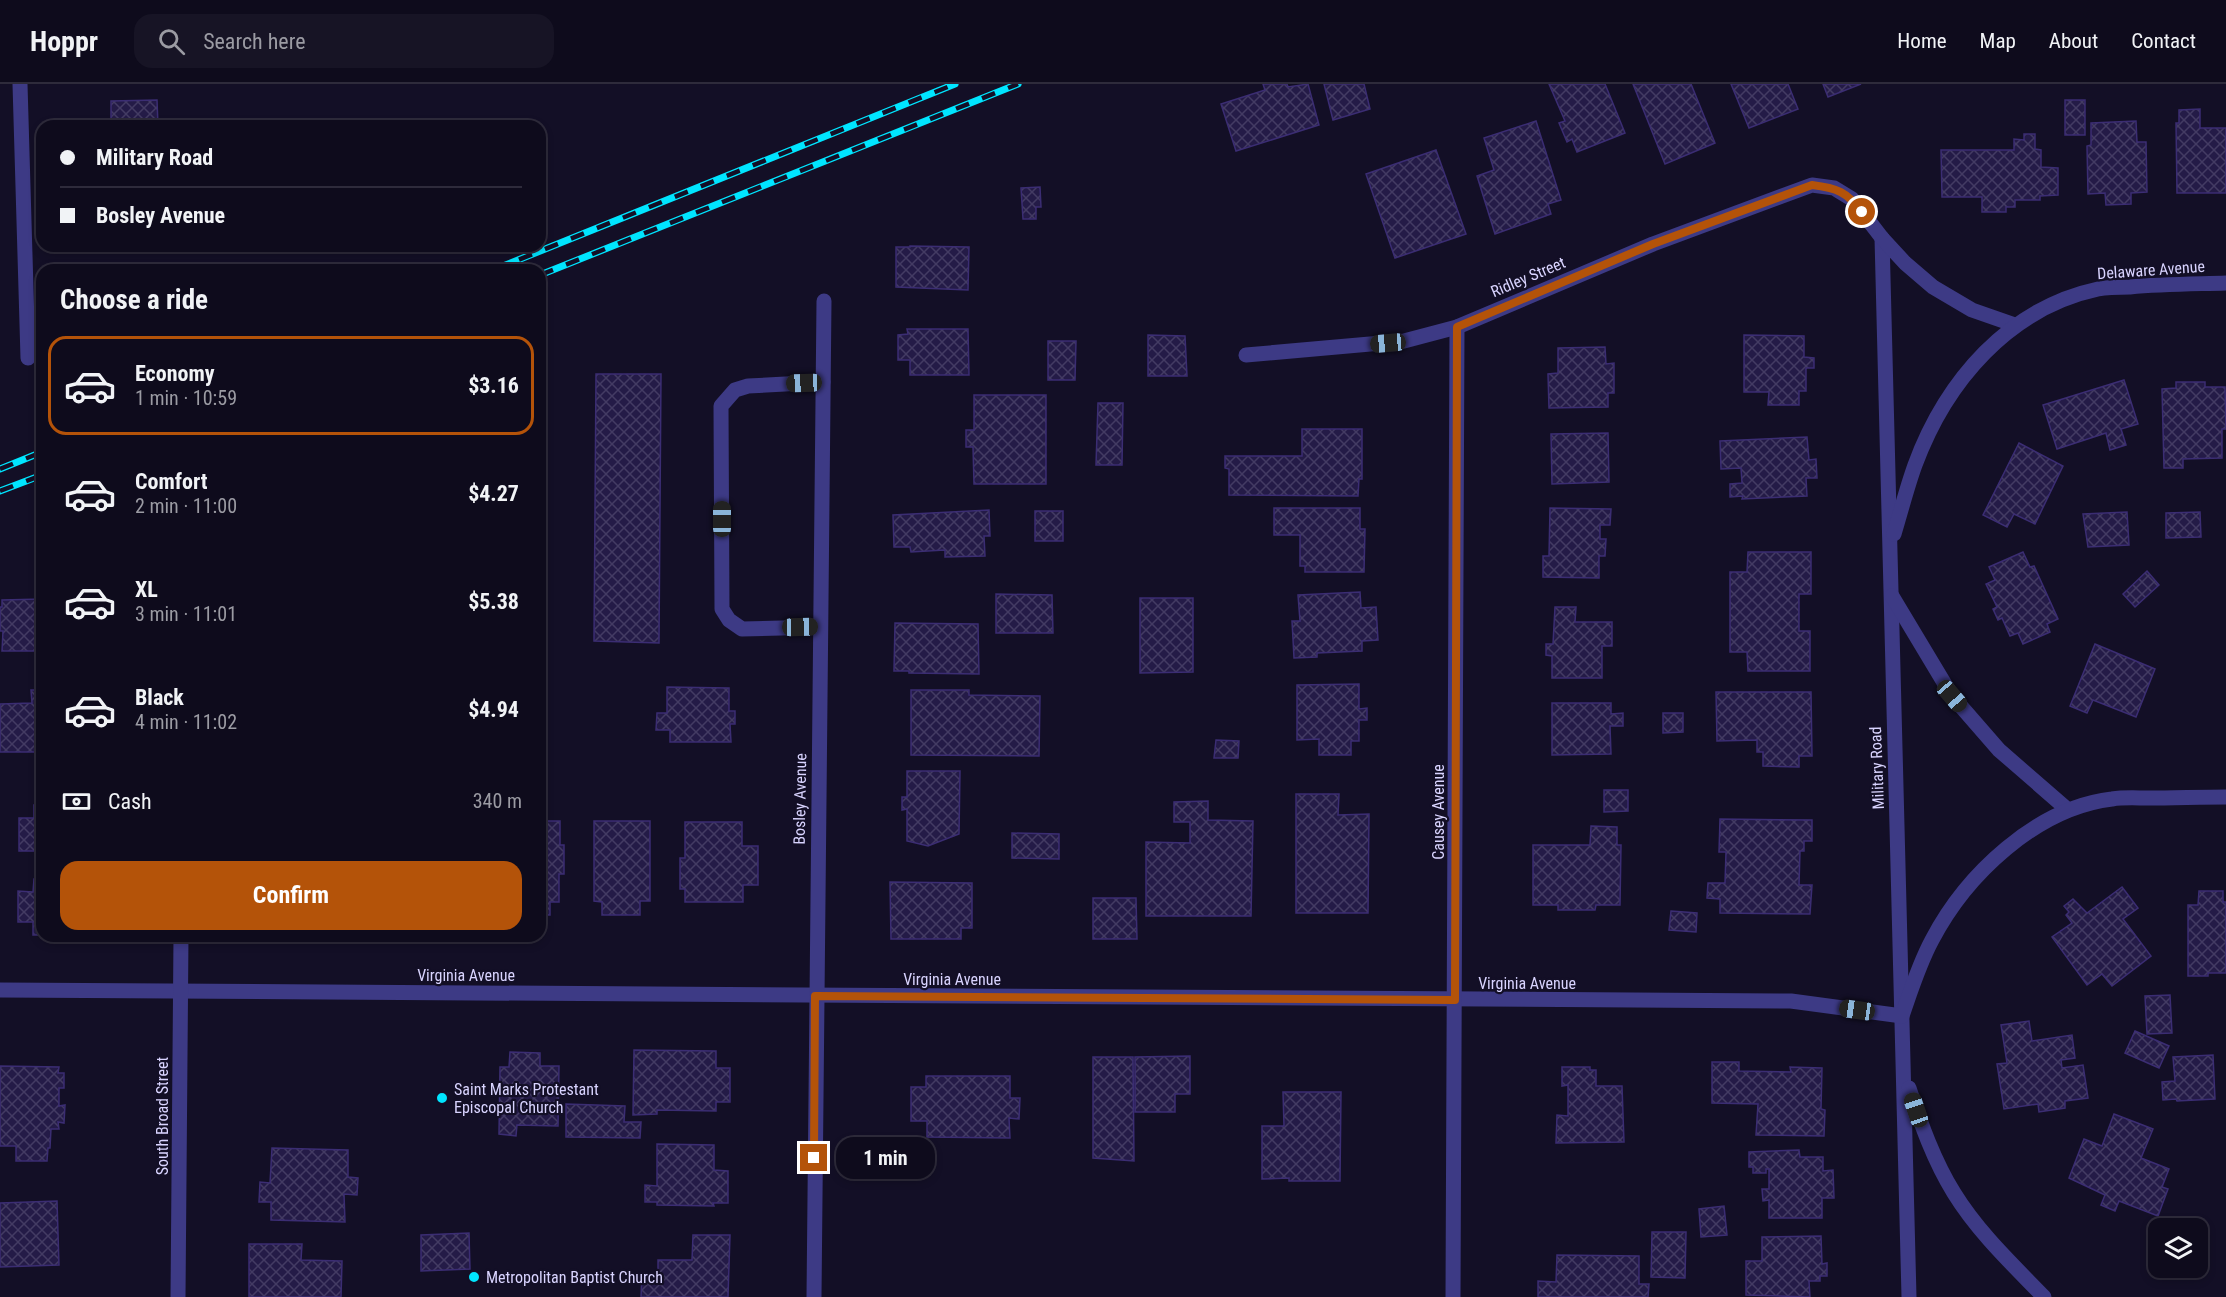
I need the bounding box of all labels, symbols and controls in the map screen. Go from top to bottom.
search box [134,14,554,68]
text: Hoppr [30,25,98,58]
icon: search [155,25,188,58]
text: Search here [203,29,305,54]
text: Home [1897,29,1947,53]
text: Map [1980,29,2016,53]
text: About [2049,29,2098,53]
text: Contact [2131,29,2196,53]
text: Military Road [96,145,213,170]
route start [1848,198,1875,225]
text: Bosley Avenue [96,203,225,228]
street label: Ridley Street [1488,253,1568,301]
street label: Delaware Avenue [2096,257,2206,283]
text: Choose a ride [60,284,208,316]
car [1369,332,1407,354]
icon: car [63,359,117,413]
text: Economy [135,361,215,386]
text: $3.16 [468,373,519,398]
car [786,373,822,393]
text: 1 min · 10:59 [135,386,237,410]
icon: car [63,467,117,521]
text: Comfort [135,469,208,494]
text: $4.27 [468,481,519,506]
text: 2 min · 11:00 [135,494,237,518]
car [713,501,731,537]
icon: car [63,575,117,629]
text: XL [135,577,158,602]
text: $5.38 [468,589,519,614]
text: 3 min · 11:01 [135,602,237,626]
car [782,618,818,636]
car [1933,677,1971,715]
icon: car [63,683,117,737]
text: Black [135,685,184,710]
text: $4.94 [468,697,519,722]
text: 4 min · 11:02 [135,710,237,734]
street label: Military Road [1866,726,1888,810]
street label: Bosley Avenue [790,753,810,845]
street label: Causey Avenue [1429,764,1448,860]
icon: cash [60,785,93,818]
text: Cash [108,789,152,814]
text: 340 m [473,789,522,813]
button: Confirm [60,861,522,930]
street label: Virginia Avenue [417,966,515,985]
street label: Virginia Avenue [903,970,1001,989]
street label: Virginia Avenue [1478,974,1576,993]
car [1838,999,1876,1021]
street label: South Broad Street [153,1057,172,1175]
place label: Saint Marks Protestant Episcopal Church [454,1080,599,1117]
car [1902,1090,1930,1130]
marker: Saint Marks Protestant Episcopal Church [435,1091,449,1105]
callout: 1 min [835,1137,934,1179]
route end [800,1144,827,1171]
text: 1 min [863,1146,908,1170]
map controls [2148,1218,2208,1278]
button: layers [2148,1218,2208,1278]
place label: Metropolitan Baptist Church [486,1268,663,1287]
marker: Metropolitan Baptist Church [467,1270,481,1284]

